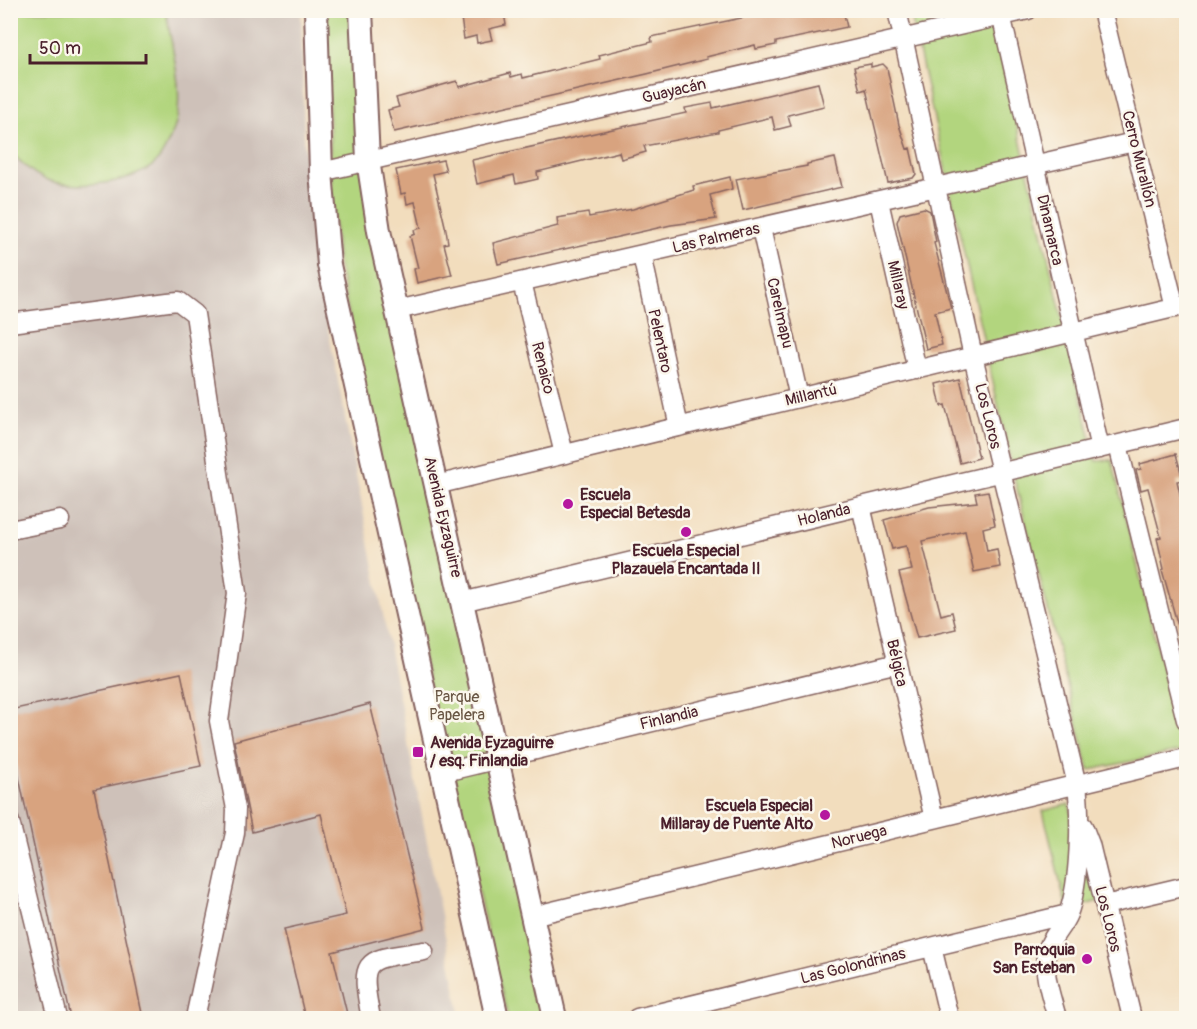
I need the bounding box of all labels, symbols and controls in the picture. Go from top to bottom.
scale bar [30,27,146,65]
text: 50 m [39,37,81,60]
street label: Guayacán [640,74,708,108]
street label: Cerro Murallón [1117,109,1161,209]
street label: Dinamarca [1032,193,1068,267]
street label: Las Palmeras [670,218,762,258]
street label: Millaray [883,259,913,311]
street label: Carelmapu [762,276,798,350]
street label: Pelentaro [643,307,677,375]
street label: Renaico [527,340,559,396]
street label: Millantú [783,379,839,411]
street label: Los Loros [970,381,1006,451]
street label: Avenida Eyzaguirre [419,454,467,580]
place label: Escuela Especial Betesda [580,485,691,523]
marker: Escuela Especial Betesda [561,497,575,511]
street label: Holanda [795,499,853,531]
marker: Escuela Especial Plazauela Encantada II [679,525,693,539]
place label: Escuela Especial Plazauela Encantada II [611,541,761,579]
street label: Bélgica [882,637,912,689]
park label: Parque Papelera [429,687,485,725]
street label: Finlandia [638,702,700,734]
place label: Avenida Eyzaguirre / esq. Finlandia [430,733,555,771]
marker: Avenida Eyzaguirre / esq. Finlandia [411,745,425,759]
place label: Escuela Especial Millaray de Puente Alto [660,796,813,834]
marker: Escuela Especial Millaray de Puente Alto [818,808,832,822]
street label: Noruega [829,820,889,854]
street label: Los Loros [1090,884,1126,954]
place label: Parroquia San Esteban [993,940,1076,978]
street label: Las Golondrinas [798,943,908,989]
marker: Parroquia San Esteban [1080,952,1094,966]

